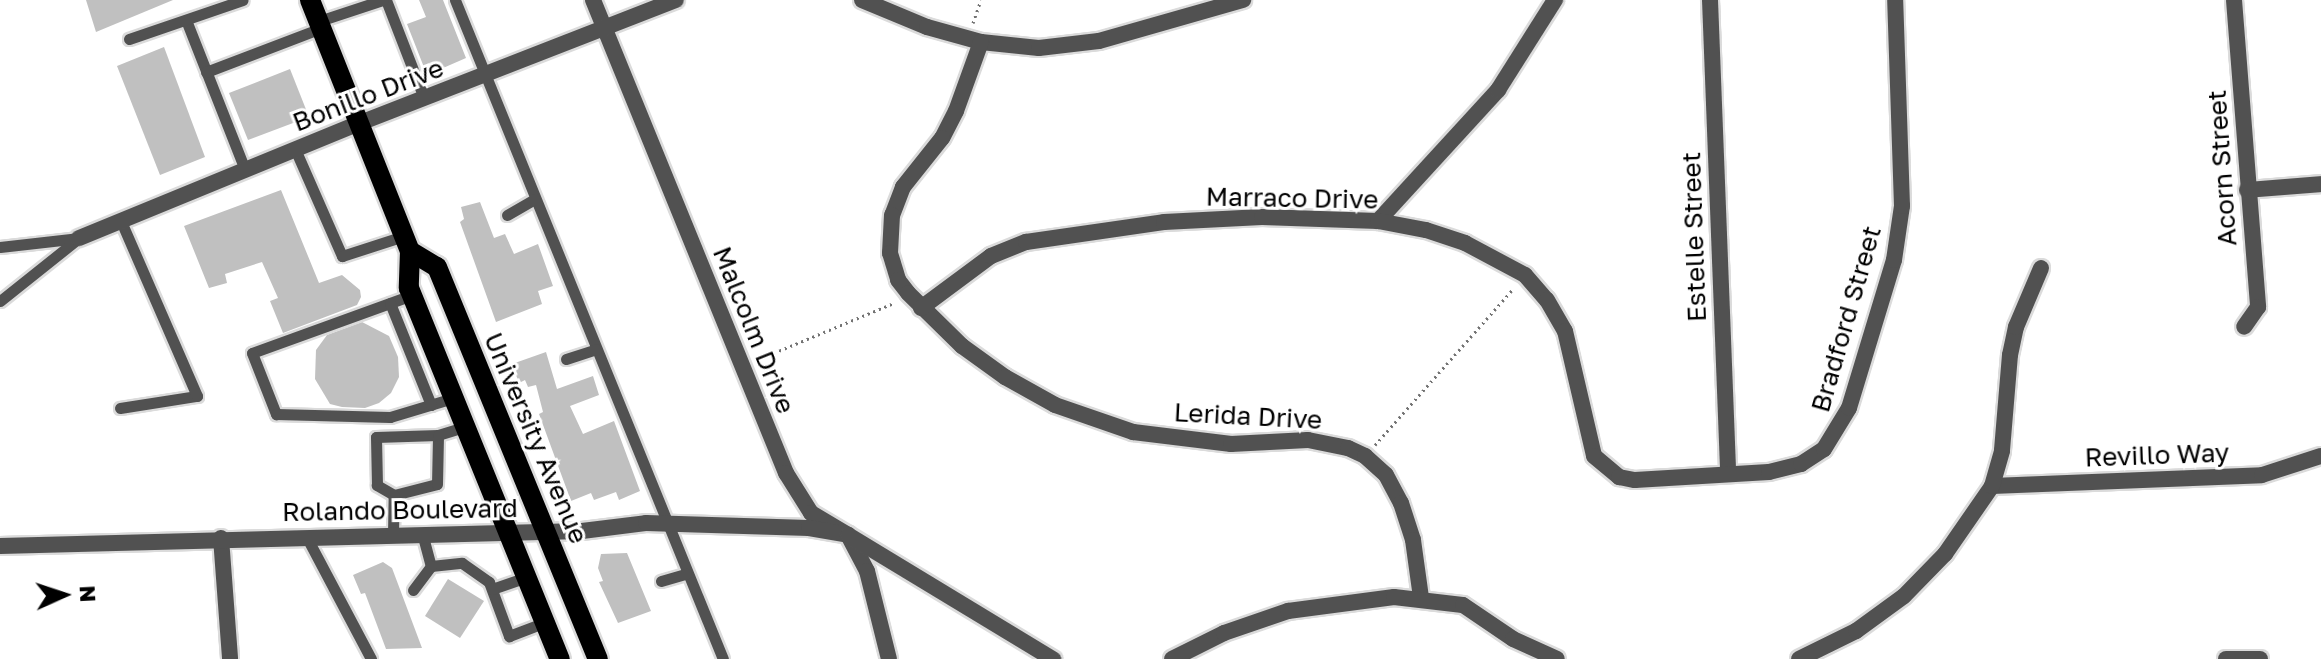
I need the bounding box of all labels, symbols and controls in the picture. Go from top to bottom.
street label: Bonillo Drive [288,52,448,138]
street label: Acorn Street [2201,89,2243,247]
street label: Estelle Street [1675,151,1713,323]
street label: Marraco Drive [1206,181,1378,215]
street label: Bradford Street [1805,222,1887,416]
street label: Malcolm Drive [706,242,802,418]
street label: University Avenue [478,328,594,548]
street label: Lerida Drive [1173,397,1323,435]
street label: Revillo Way [2084,437,2230,473]
street label: Rolando Boulevard [282,492,518,528]
north arrow [24,555,104,635]
text: N [75,585,102,603]

